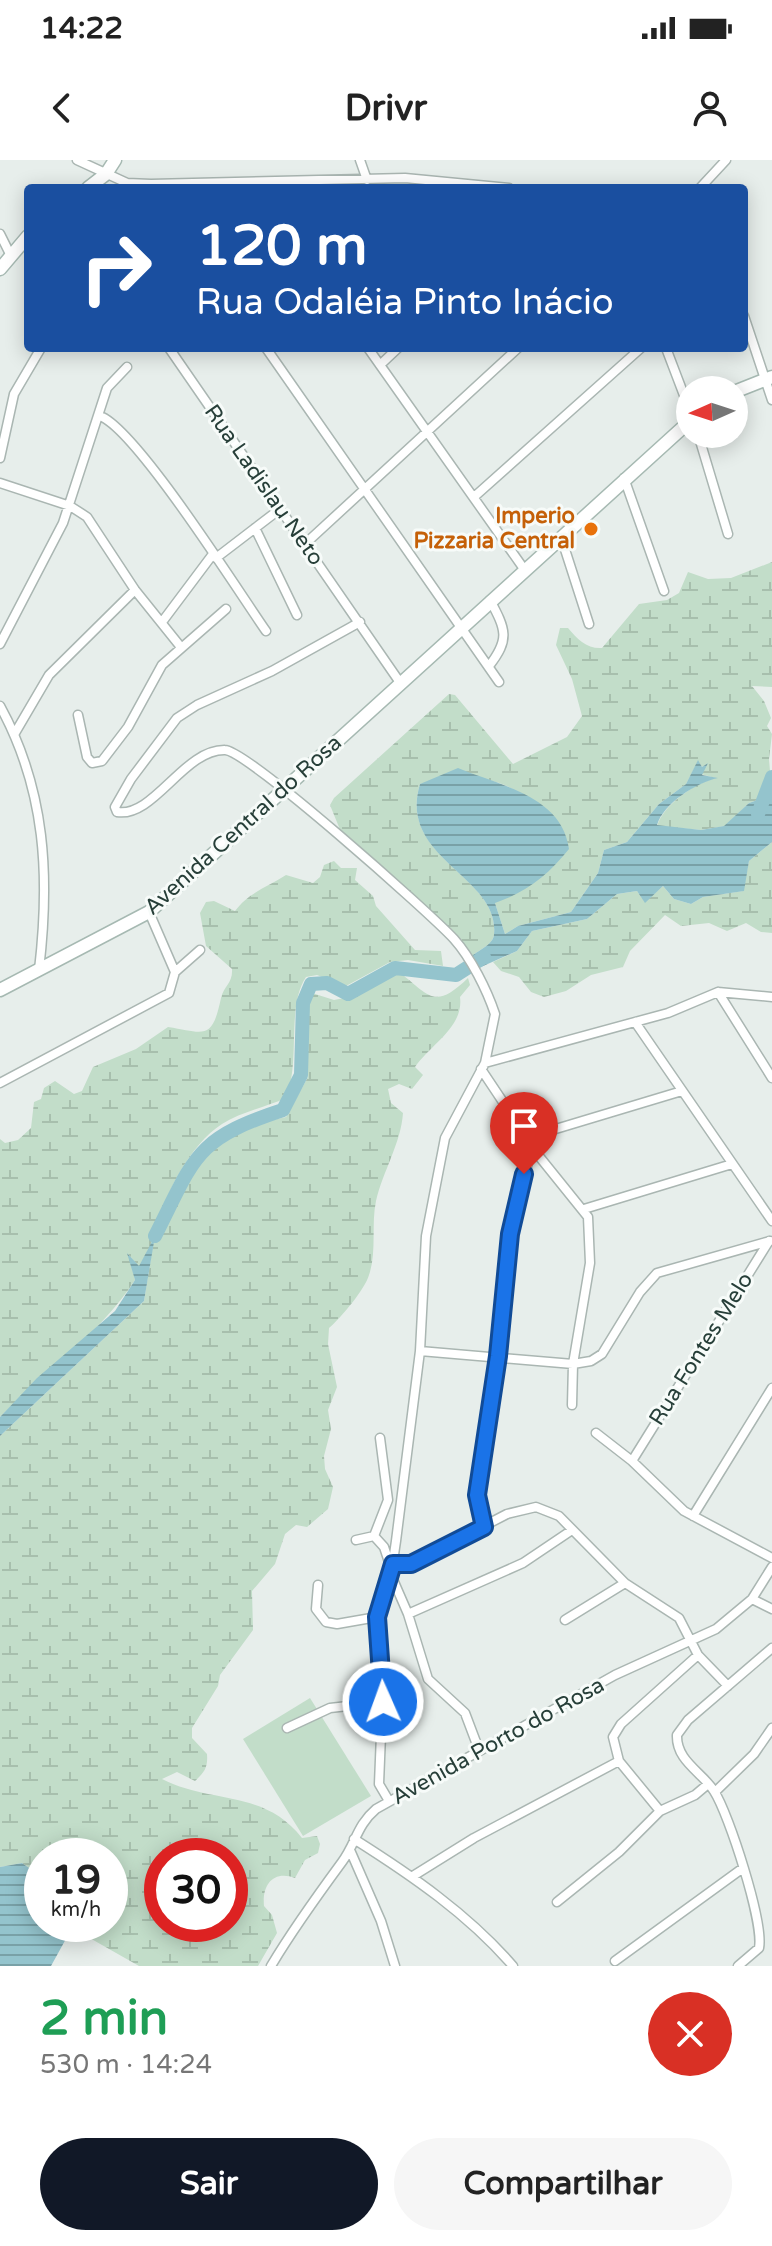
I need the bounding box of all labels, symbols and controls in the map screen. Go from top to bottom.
text: 14:22 [40,10,123,47]
icon: back [40,86,84,130]
icon: person [688,86,732,130]
text: Drivr [345,87,427,130]
text: 120 m [196,213,367,280]
icon: right [64,216,168,320]
text: Rua Odaléia Pinto Inácio [196,281,614,324]
north arrow [676,376,748,448]
map controls [676,376,748,448]
street label: Rua Ladislau Neto [199,400,329,570]
place label: Imperio Pizzaria Central [413,503,575,554]
marker: Imperio Pizzaria Central [582,520,600,538]
street label: Avenida Central do Rosa [139,730,347,920]
pin [490,1092,558,1174]
icon: arrive [502,1104,546,1148]
street label: Rua Fontes Melo [644,1268,758,1430]
position arrow [341,1660,425,1744]
street label: Avenida Porto do Rosa [387,1672,609,1810]
speed limit sign: 30 [144,1838,248,1942]
text: 19 [51,1856,101,1904]
text: km/h [51,1898,101,1922]
text: 2 min [40,1990,168,2048]
button: close [648,1992,732,2076]
text: 530 m · 14:24 [40,2049,212,2080]
button: Sair [40,2138,378,2230]
button: Compartilhar [394,2138,732,2230]

